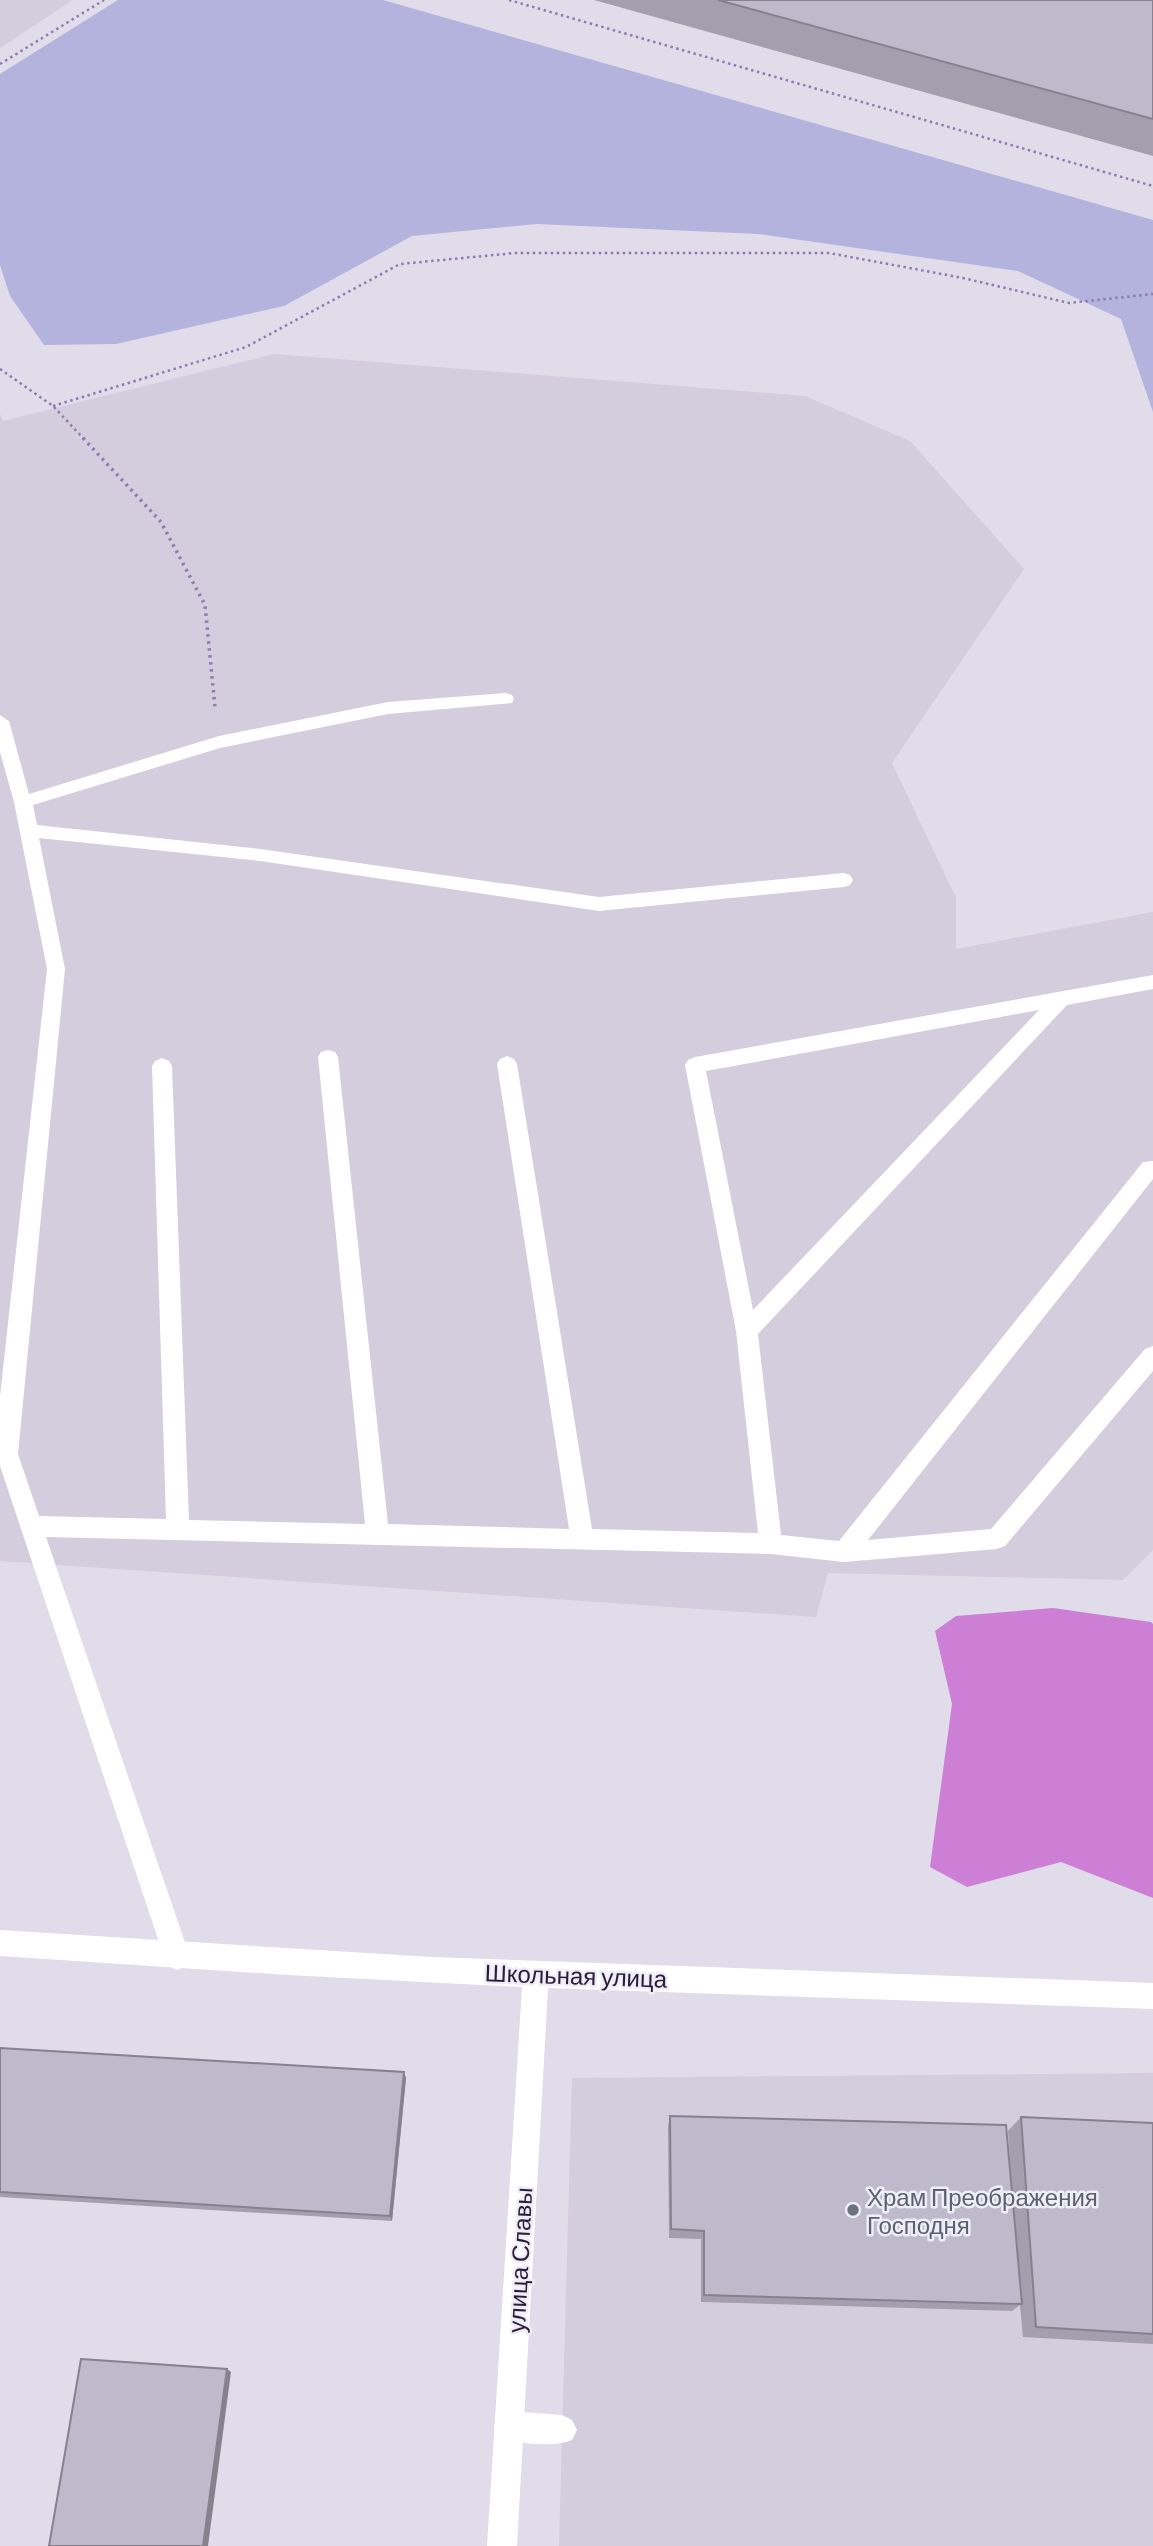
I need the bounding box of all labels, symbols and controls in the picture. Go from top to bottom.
street label: Школьная улица [484,1957,668,1993]
place label: Храм Преображения Господня [867,2182,1098,2239]
street label: улица Славы [501,2187,537,2333]
marker: Храм Преображения Господня [845,2202,861,2218]

